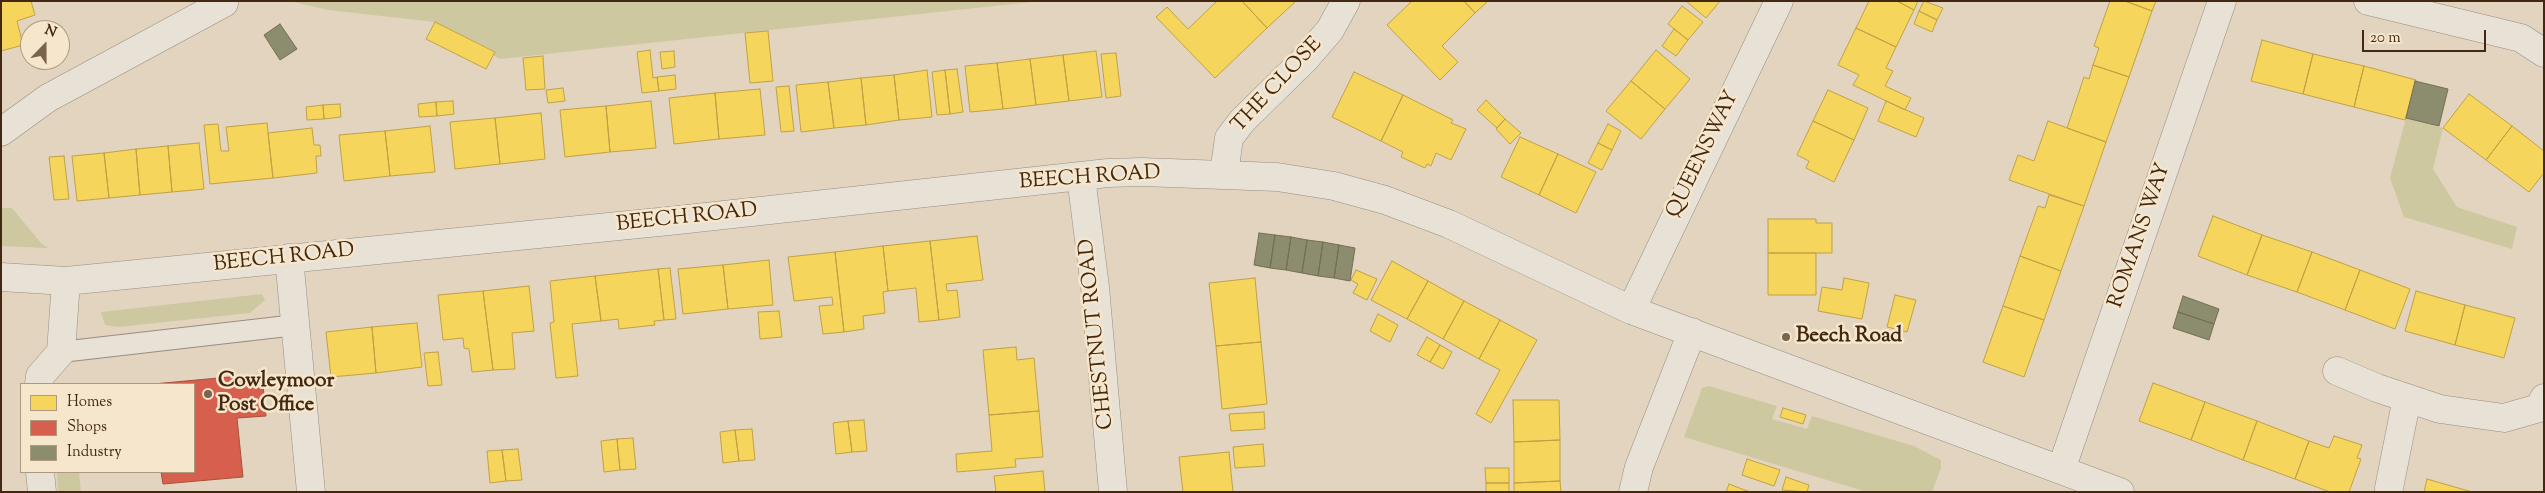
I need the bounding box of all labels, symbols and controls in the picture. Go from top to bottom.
north arrow [20,20,70,70]
scale bar [2365,20,2489,52]
text: N [41,21,59,43]
text: 20 m [2370,28,2401,49]
street label: THE CLOSE [1227,33,1329,139]
street label: QUEENSWAY [1662,87,1746,223]
street label: ROMANS WAY [2104,160,2178,312]
street label: BEECH ROAD [1018,161,1162,197]
street label: BEECH ROAD [615,199,759,239]
street label: CHESTNUT ROAD [1075,237,1121,431]
street label: BEECH ROAD [212,239,356,279]
place label: Beech Road [1796,324,1902,350]
marker: Beech Road [1780,331,1792,343]
place label: Cowleymoor Post Office [218,369,334,419]
legend [20,383,195,473]
marker: Cowleymoor Post Office [202,388,214,400]
text: Homes [67,392,112,413]
text: Shops [67,417,107,438]
text: Industry [67,442,122,463]

